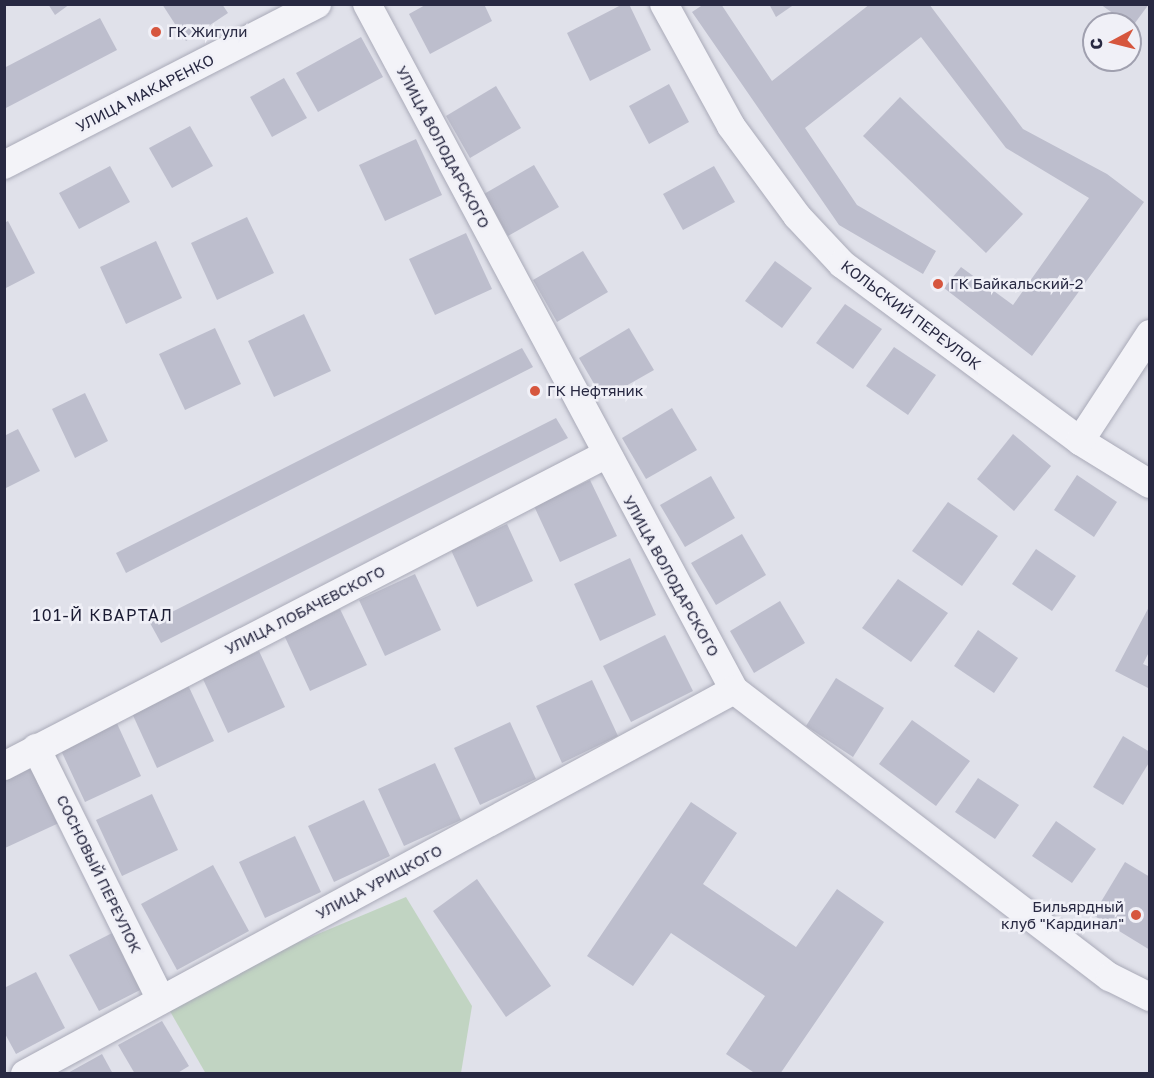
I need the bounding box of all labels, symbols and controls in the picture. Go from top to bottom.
north arrow [1082,12,1142,72]
place label: ГК Жигули [168,23,247,41]
marker: ГК Жигули [149,25,163,39]
text: С [1086,37,1107,51]
street label: УЛИЦА МАКАРЕНКО [73,50,217,136]
street label: УЛИЦА ВОЛОДАРСКОГО [392,63,494,231]
street label: КОЛЬСКИЙ ПЕРЕУЛОК [838,257,984,373]
place label: ГК Байкальский-2 [950,275,1083,293]
marker: ГК Байкальский-2 [931,277,945,291]
place label: ГК Нефтяник [547,382,643,400]
marker: ГК Нефтяник [528,384,542,398]
street label: УЛИЦА ВОЛОДАРСКОГО [619,492,723,660]
street label: УЛИЦА ЛОБАЧЕВСКОГО [222,562,388,658]
district label: 101-Й КВАРТАЛ [33,605,173,625]
street label: СОСНОВЫЙ ПЕРЕУЛОК [53,792,145,956]
street label: УЛИЦА УРИЦКОГО [313,841,445,923]
place label: Бильярдный клуб "Кардинал" [1001,897,1124,932]
marker: Бильярдный клуб "Кардинал" [1129,908,1143,922]

